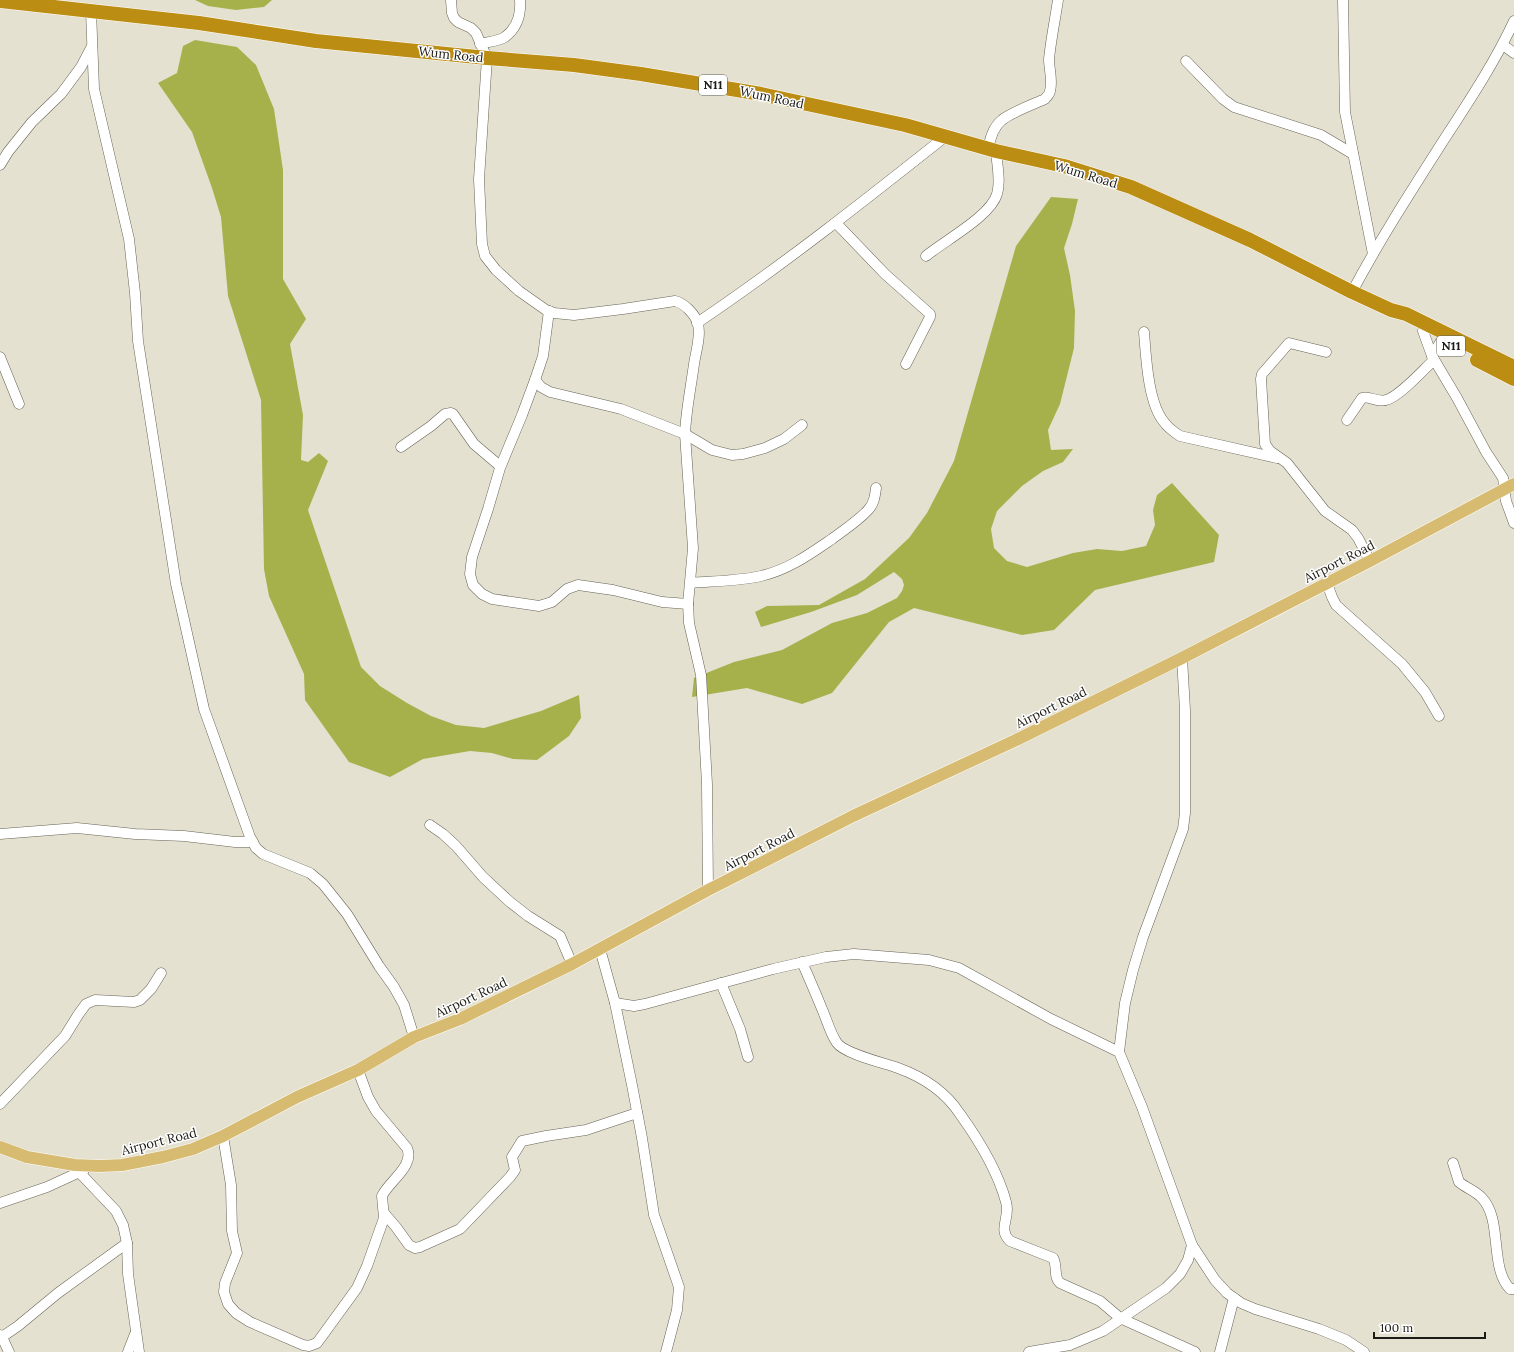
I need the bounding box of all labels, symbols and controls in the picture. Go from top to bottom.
street label: Wum Road [418,43,485,66]
road number: N11 [699,75,727,95]
street label: Wum Road [738,82,806,113]
street label: Wum Road [1052,157,1120,192]
road number: N11 [1437,336,1465,356]
street label: Airport Road [1300,536,1378,587]
street label: Airport Road [1012,683,1090,732]
street label: Airport Road [720,824,798,875]
street label: Airport Road [432,973,510,1022]
street label: Airport Road [119,1124,199,1159]
scale bar [1374,1314,1485,1340]
text: 100 m [1380,1320,1413,1335]

